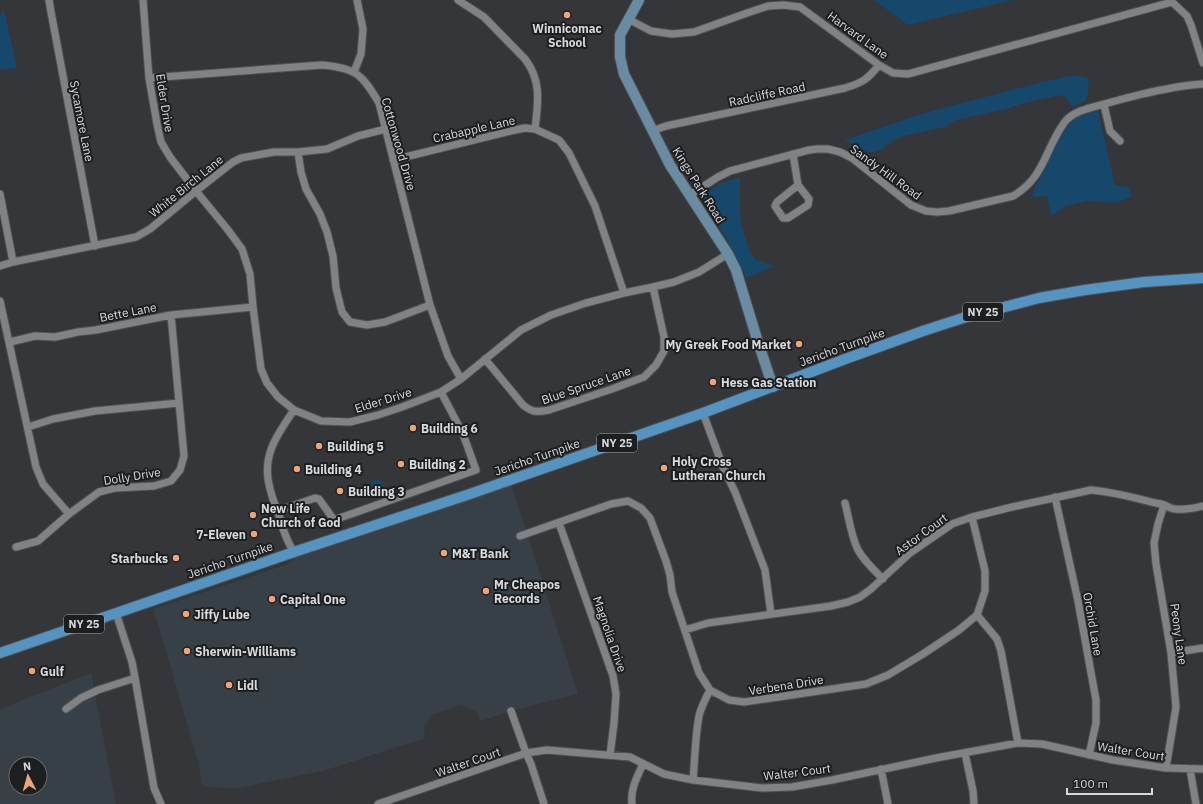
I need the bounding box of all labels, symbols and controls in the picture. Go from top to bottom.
street label: Harvard Lane [825,8,892,62]
marker: Winnicomac School [562,10,572,20]
place label: Winnicomac School [532,21,602,50]
street label: Elder Drive [153,73,177,134]
street label: Sycamore Lane [67,79,97,163]
street label: Radcliffe Road [727,79,807,109]
street label: Cottonwood Drive [379,96,420,193]
street label: Crabapple Lane [431,112,517,146]
street label: Sandy Hill Road [847,141,925,203]
street label: Kings Park Road [670,144,728,226]
street label: White Birch Lane [146,151,226,220]
street label: Bette Lane [98,299,158,325]
road number: NY 25 [963,303,1003,321]
street label: Jericho Turnpike [797,325,887,369]
place label: My Greek Food Market [666,337,791,352]
marker: My Greek Food Market [794,339,804,349]
street label: Blue Spruce Lane [539,363,633,407]
place label: Hess Gas Station [721,375,816,390]
marker: Hess Gas Station [708,377,718,387]
street label: Elder Drive [353,384,414,416]
place label: Building 6 [421,421,478,436]
marker: Building 6 [408,423,418,433]
road number: NY 25 [597,434,637,452]
street label: Jericho Turnpike [492,435,582,479]
place label: Building 5 [327,439,384,454]
marker: Building 5 [314,441,324,451]
place label: Holy Cross Lutheran Church [672,454,766,483]
place label: Building 2 [409,457,466,472]
marker: Building 2 [396,459,406,469]
place label: Building 4 [305,462,362,477]
marker: Holy Cross Lutheran Church [659,463,669,473]
street label: Dolly Drive [102,464,162,488]
marker: Building 4 [292,464,302,474]
place label: Building 3 [348,484,405,499]
marker: Building 3 [335,486,345,496]
place label: New Life Church of God [261,501,341,530]
marker: New Life Church of God [248,510,258,520]
street label: Astor Court [892,510,950,558]
place label: 7-Eleven [196,527,246,542]
marker: 7-Eleven [249,529,259,539]
street label: Jericho Turnpike [185,538,275,582]
place label: M&T Bank [452,546,509,561]
marker: M&T Bank [439,548,449,558]
place label: Starbucks [111,551,168,566]
marker: Starbucks [171,553,181,563]
place label: Mr Cheapos Records [494,577,560,606]
marker: Mr Cheapos Records [481,586,491,596]
street label: Orchid Lane [1080,591,1106,657]
place label: Capital One [280,592,346,607]
marker: Capital One [267,594,277,604]
street label: Magnolia Drive [590,594,630,674]
street label: Peony Lane [1167,602,1191,666]
place label: Jiffy Lube [194,607,250,622]
marker: Jiffy Lube [181,609,191,619]
road number: NY 25 [64,615,104,633]
place label: Sherwin-Williams [195,644,296,659]
marker: Sherwin-Williams [182,646,192,656]
place label: Gulf [40,664,64,679]
marker: Gulf [27,666,37,676]
street label: Verbena Drive [748,672,825,698]
place label: Lidl [237,678,258,693]
marker: Lidl [224,680,234,690]
street label: Walter Court [1096,738,1166,764]
street label: Walter Court [433,744,503,780]
north arrow [8,756,48,796]
text: N [22,759,32,773]
street label: Walter Court [762,760,832,784]
scale bar [1067,770,1152,796]
text: 100 m [1073,776,1108,791]

